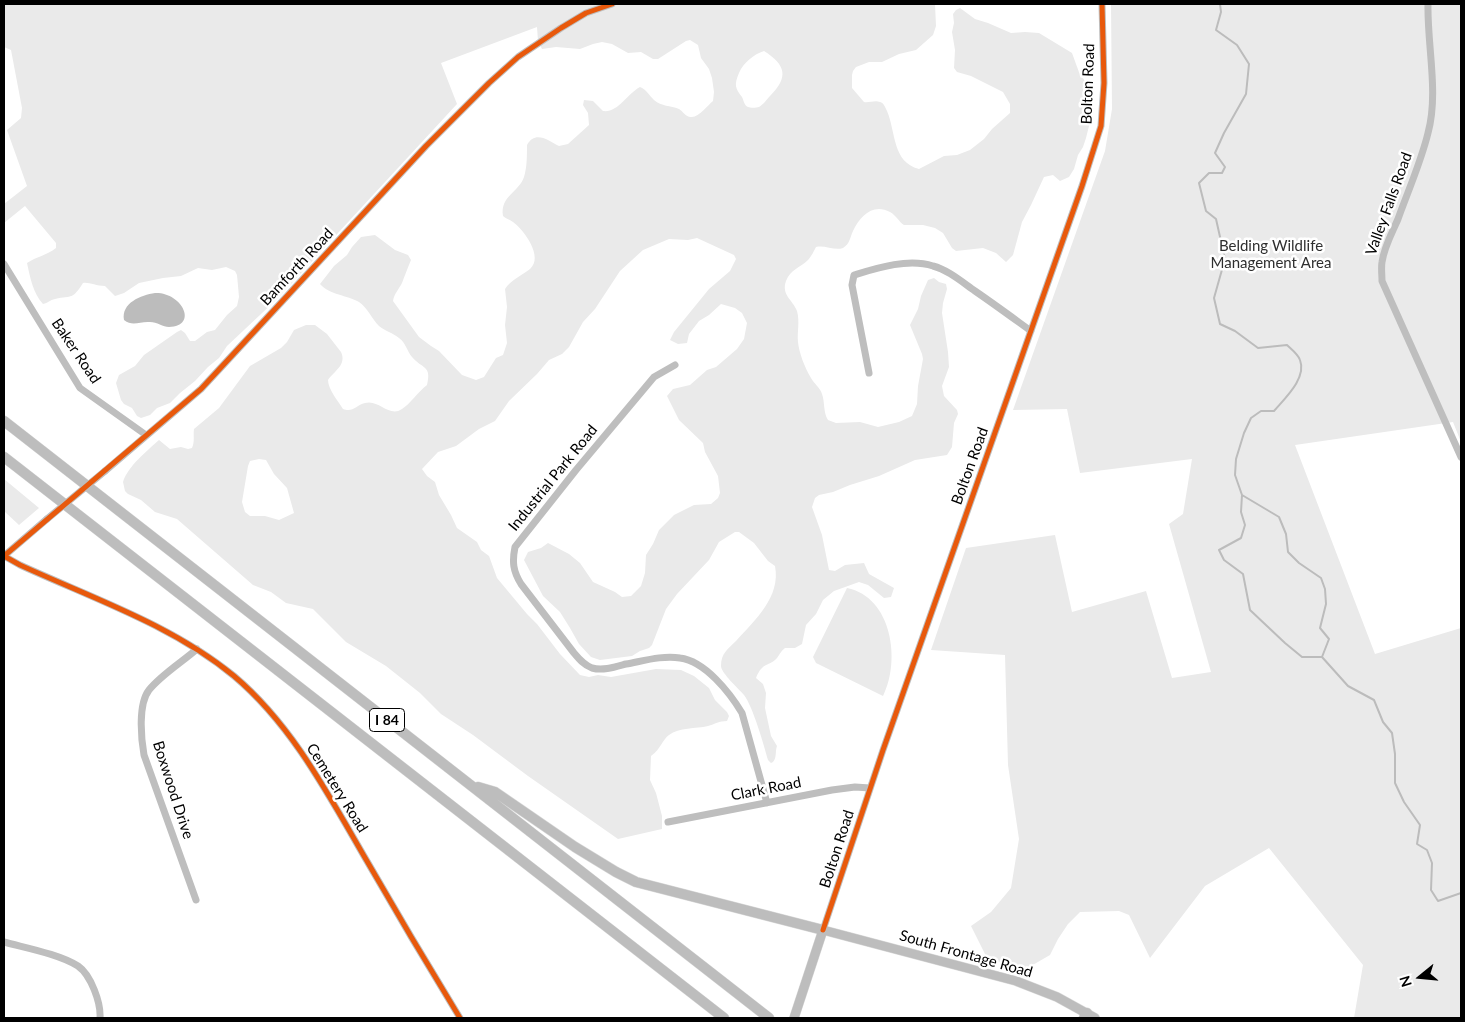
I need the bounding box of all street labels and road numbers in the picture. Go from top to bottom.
street label: Bolton Road [1078,43,1098,125]
street label: Valley Falls Road [1362,150,1416,258]
street label: Bamforth Road [257,225,337,309]
street label: Baker Road [48,315,104,387]
street label: Industrial Park Road [505,421,601,535]
street label: Bolton Road [948,425,992,507]
road number: I 84 [370,708,404,732]
street label: Boxwood Drive [149,739,197,841]
street label: Cemetery Road [302,740,372,836]
street label: Clark Road [729,773,803,805]
street label: Bolton Road [816,808,858,890]
street label: South Frontage Road [897,926,1035,982]

